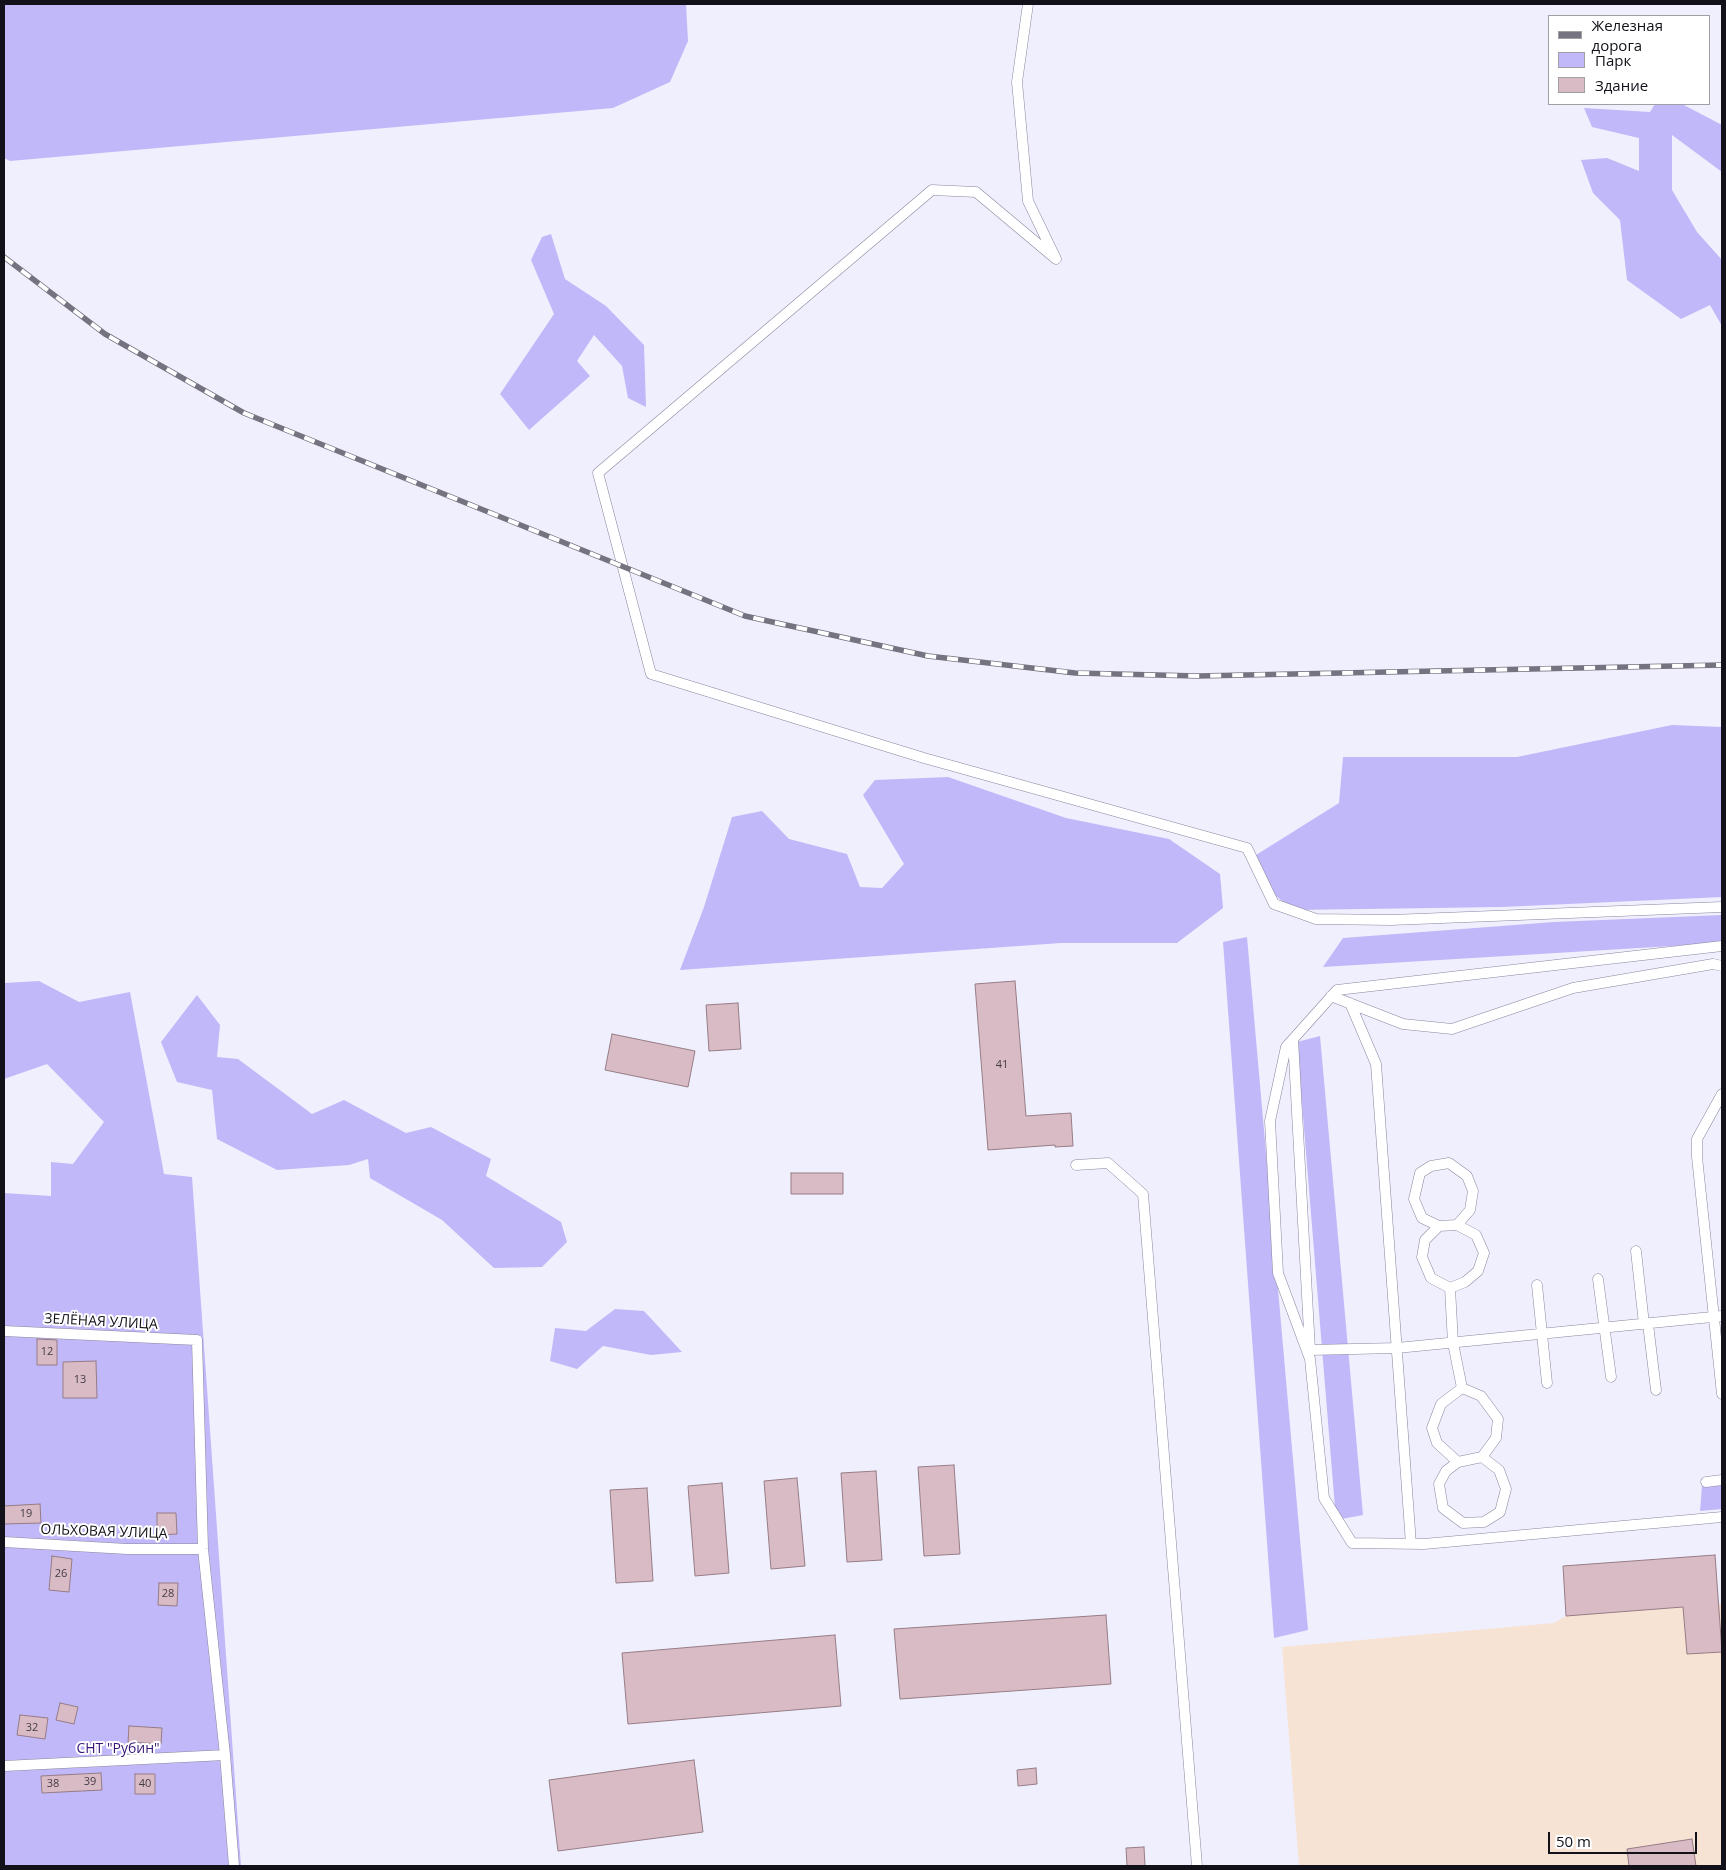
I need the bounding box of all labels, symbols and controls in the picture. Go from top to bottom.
legend [1548,15,1711,105]
text: Железная дорога [1592,15,1663,55]
text: Парк [1595,50,1631,70]
text: Здание [1595,75,1648,95]
house number: 41 [996,1058,1008,1072]
street label: ЗЕЛЁНАЯ УЛИЦА [44,1311,158,1333]
house number: 12 [41,1345,53,1359]
house number: 13 [74,1373,86,1387]
house number: 19 [20,1507,32,1521]
street label: ОЛЬХОВАЯ УЛИЦА [40,1521,168,1543]
house number: 26 [55,1567,67,1581]
house number: 28 [162,1587,174,1601]
house number: 32 [26,1721,38,1735]
park label: СНТ "Рубин" [76,1741,160,1757]
house number: 39 [84,1775,96,1789]
house number: 38 [47,1777,59,1791]
house number: 40 [139,1777,151,1791]
scale bar [1551,1822,1700,1854]
text: 50 m [1556,1831,1591,1851]

